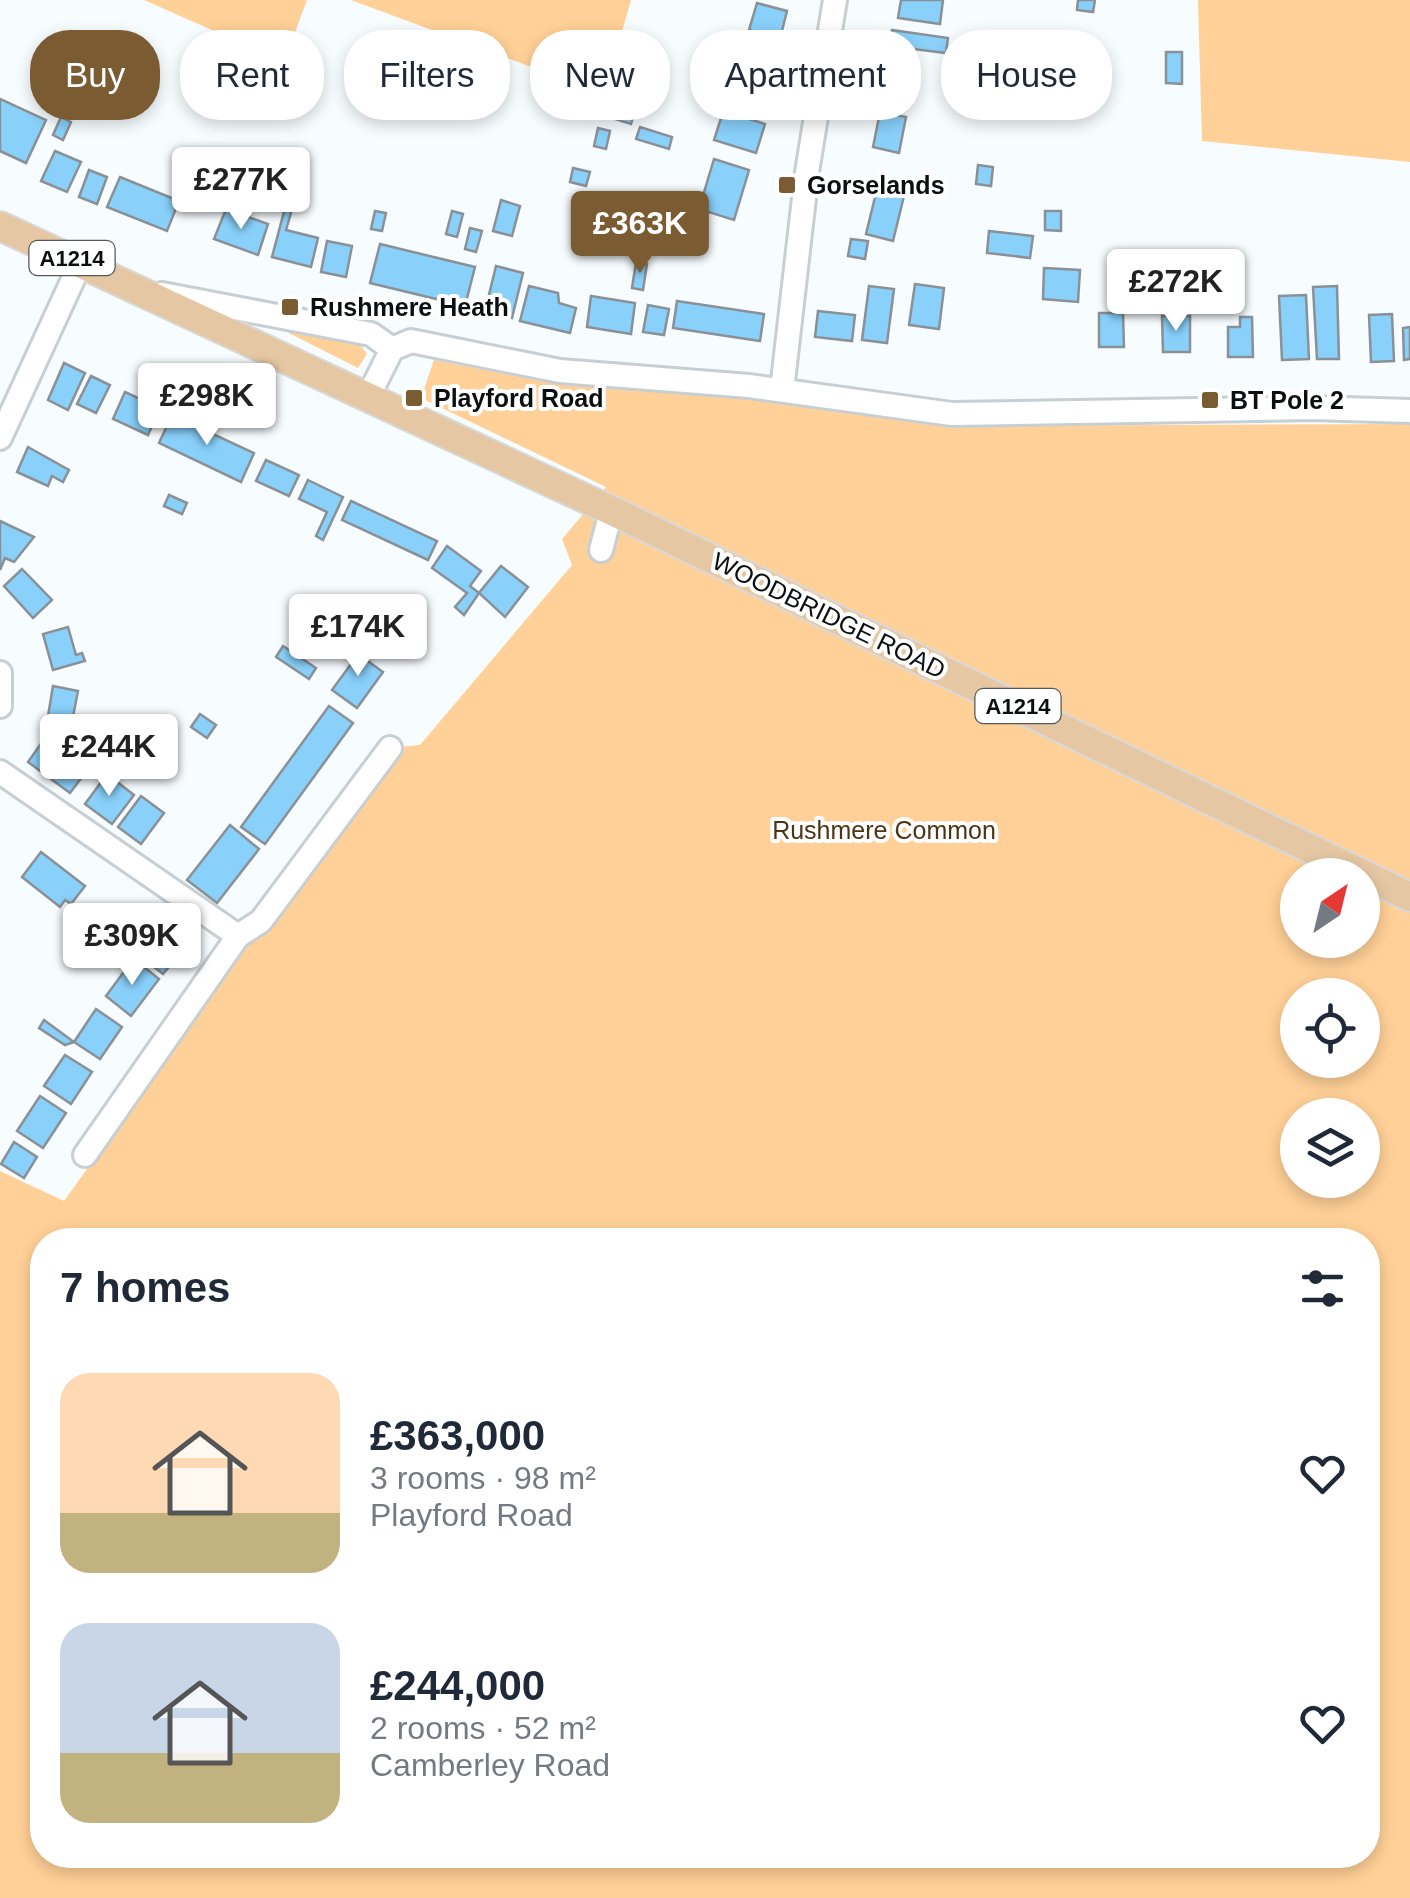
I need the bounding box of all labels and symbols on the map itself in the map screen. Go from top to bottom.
pin: £277K [171,147,311,232]
place label: Gorselands [807,171,945,199]
marker: Gorselands [776,174,798,196]
pin: £363K [570,191,710,276]
road number: A1214 [30,241,114,275]
pin: £272K [1106,249,1246,334]
place label: Rushmere Heath [310,293,509,321]
marker: Rushmere Heath [279,296,301,318]
pin: £298K [137,363,277,448]
place label: Playford Road [434,384,603,412]
place label: BT Pole 2 [1230,386,1344,414]
marker: Playford Road [403,387,425,409]
marker: BT Pole 2 [1199,389,1221,411]
street label: WOODBRIDGE ROAD [708,546,950,684]
pin: £174K [288,594,428,679]
road number: A1214 [976,689,1060,723]
pin: £244K [39,714,179,799]
park label: Rushmere Common [772,816,996,844]
north arrow [1280,858,1380,958]
pin: £309K [62,903,202,988]

